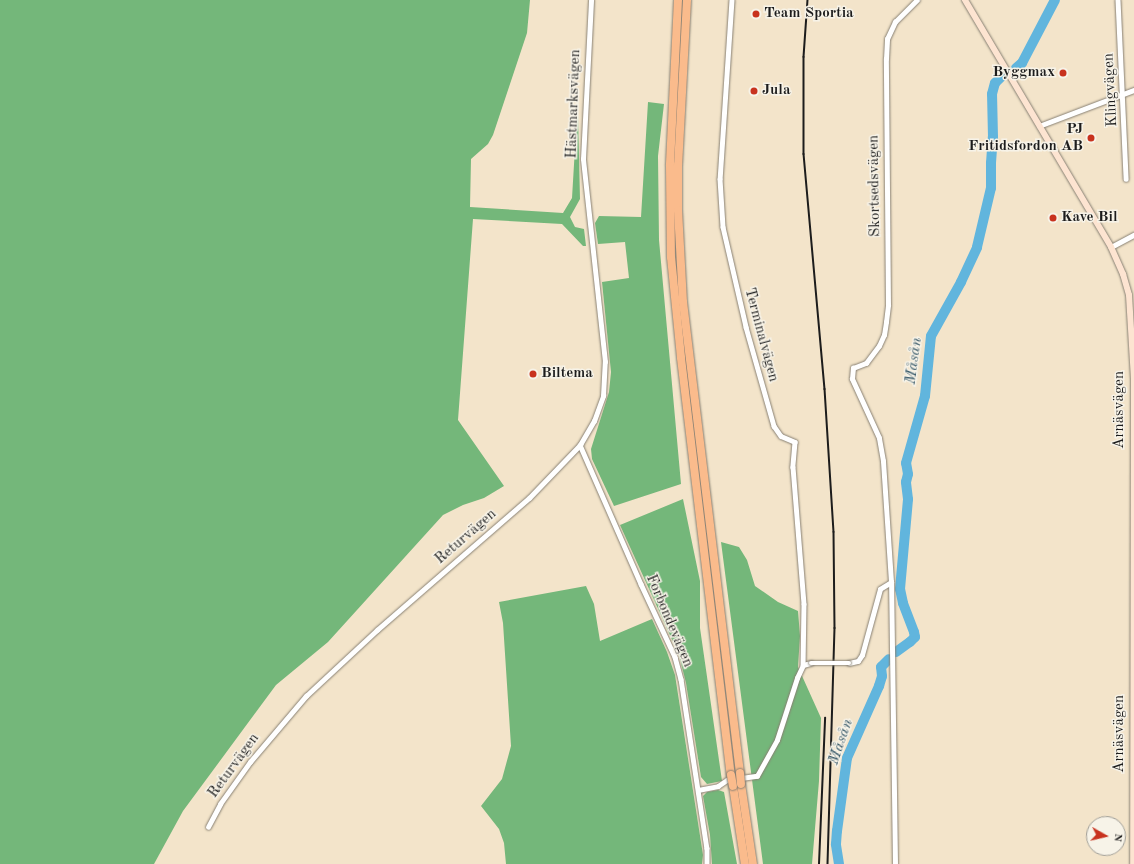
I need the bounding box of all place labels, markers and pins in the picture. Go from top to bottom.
place label: Team Sportia [764,5,854,23]
marker: Team Sportia [751,9,761,19]
place label: Byggmax [992,64,1055,82]
marker: Byggmax [1058,68,1068,78]
place label: Jula [762,82,791,100]
marker: Jula [749,86,759,96]
place label: PJ Fritidsfordon AB [968,120,1083,155]
marker: PJ Fritidsfordon AB [1086,133,1096,143]
place label: Kave Bil [1061,209,1118,227]
marker: Kave Bil [1048,213,1058,223]
place label: Biltema [541,365,593,383]
marker: Biltema [528,369,538,379]

